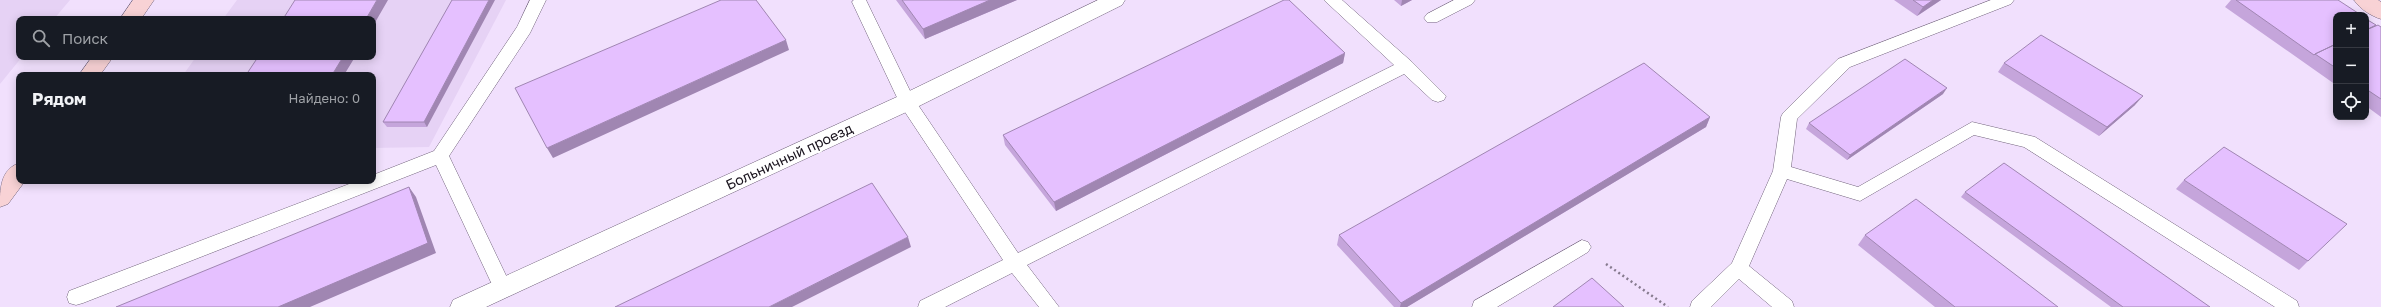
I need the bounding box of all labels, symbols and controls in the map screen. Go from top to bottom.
map controls [2333,12,2369,120]
button: + [2333,12,2369,48]
search box [16,16,376,60]
icon: search [30,27,52,49]
text: Поиск [62,29,108,47]
button: − [2333,48,2369,84]
button: locate [2333,84,2369,120]
text: Рядом [32,88,86,109]
text: Найдено: 0 [288,90,360,106]
street label: Больничный проезд [723,119,856,193]

